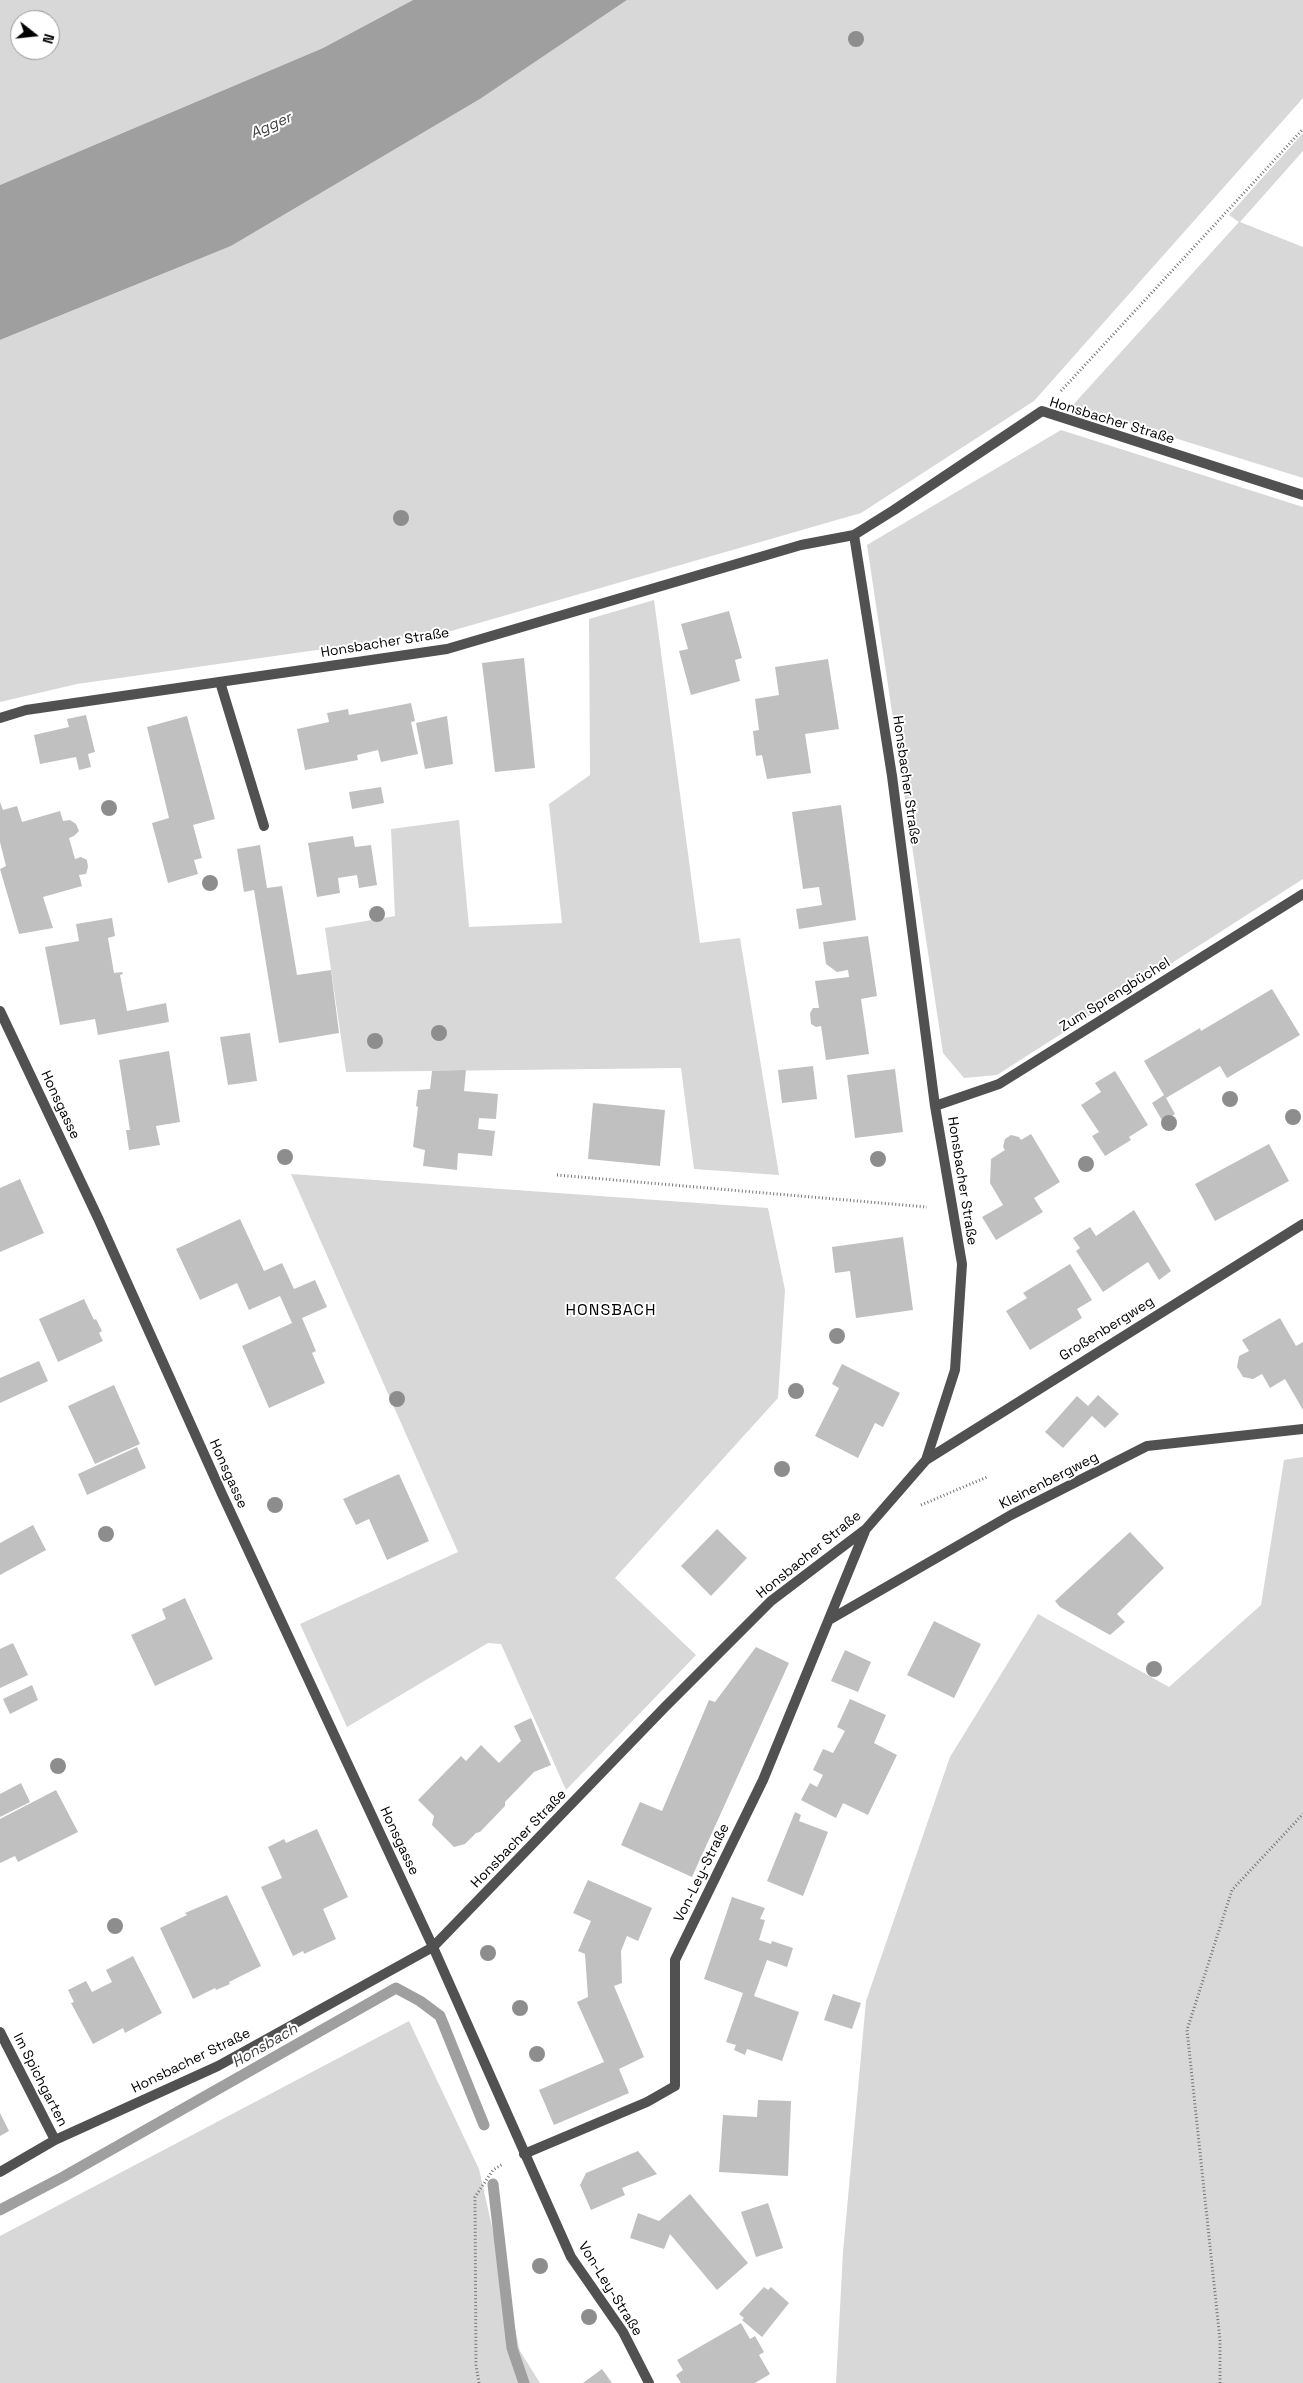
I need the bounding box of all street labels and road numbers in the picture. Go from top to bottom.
street label: Honsbacher Straße [1047,394,1177,448]
street label: Honsbacher Straße [319,625,451,661]
street label: Honsbacher Straße [889,714,923,846]
street label: Zum Sprengbüchel [1057,954,1173,1036]
street label: Honsgasse [37,1068,83,1142]
street label: Honsbacher Straße [944,1115,980,1247]
street label: Großenbergweg [1057,1293,1157,1365]
street label: Honsgasse [205,1437,251,1511]
street label: Kleinenbergweg [997,1449,1101,1513]
street label: Honsbacher Straße [753,1508,865,1602]
street label: Honsbacher Straße [468,1786,570,1892]
street label: Honsgasse [376,1804,422,1878]
street label: Von-Ley-Straße [671,1821,733,1925]
street label: Honsbacher Straße [129,2025,253,2097]
street label: Im Spichgarten [9,2031,71,2129]
street label: Von-Ley-Straße [574,2239,646,2339]

